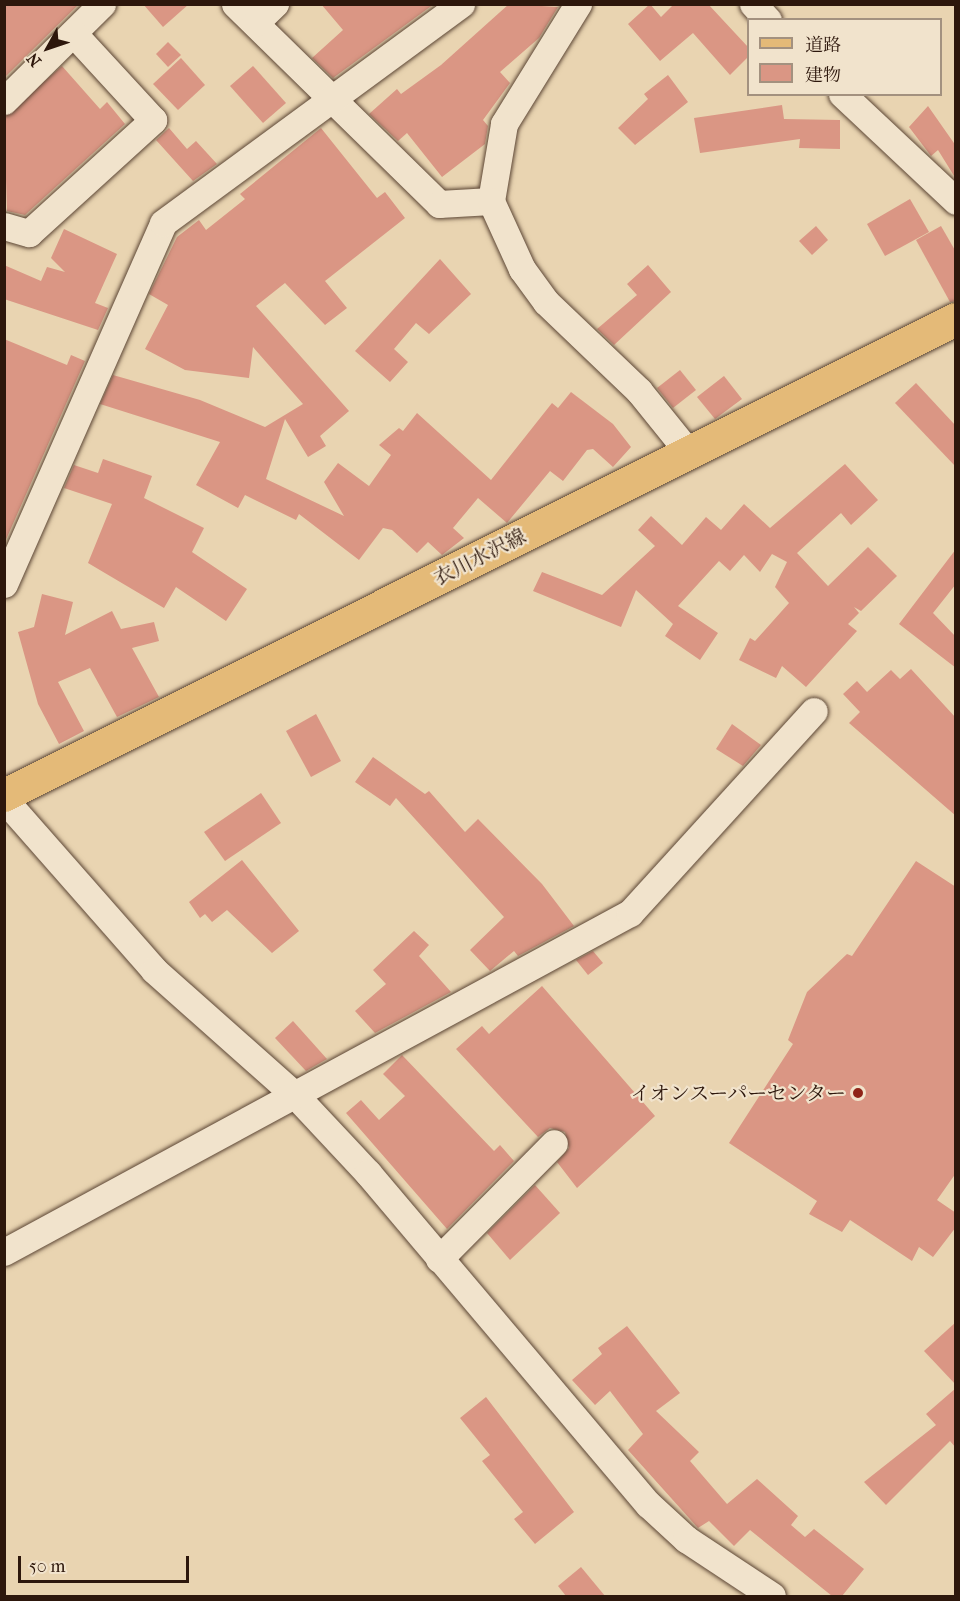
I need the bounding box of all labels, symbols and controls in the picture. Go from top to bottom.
north arrow [18,18,78,78]
legend [747,18,942,96]
text: 道路 [805,35,841,56]
text: N [23,49,45,71]
text: 建物 [805,65,841,86]
street label: 衣川水沢線 [430,524,530,590]
place label: イオンスーパーセンター [627,1081,846,1105]
marker: イオンスーパーセンター [851,1086,865,1100]
scale bar [21,1544,192,1582]
text: 50 m [29,1556,65,1577]

